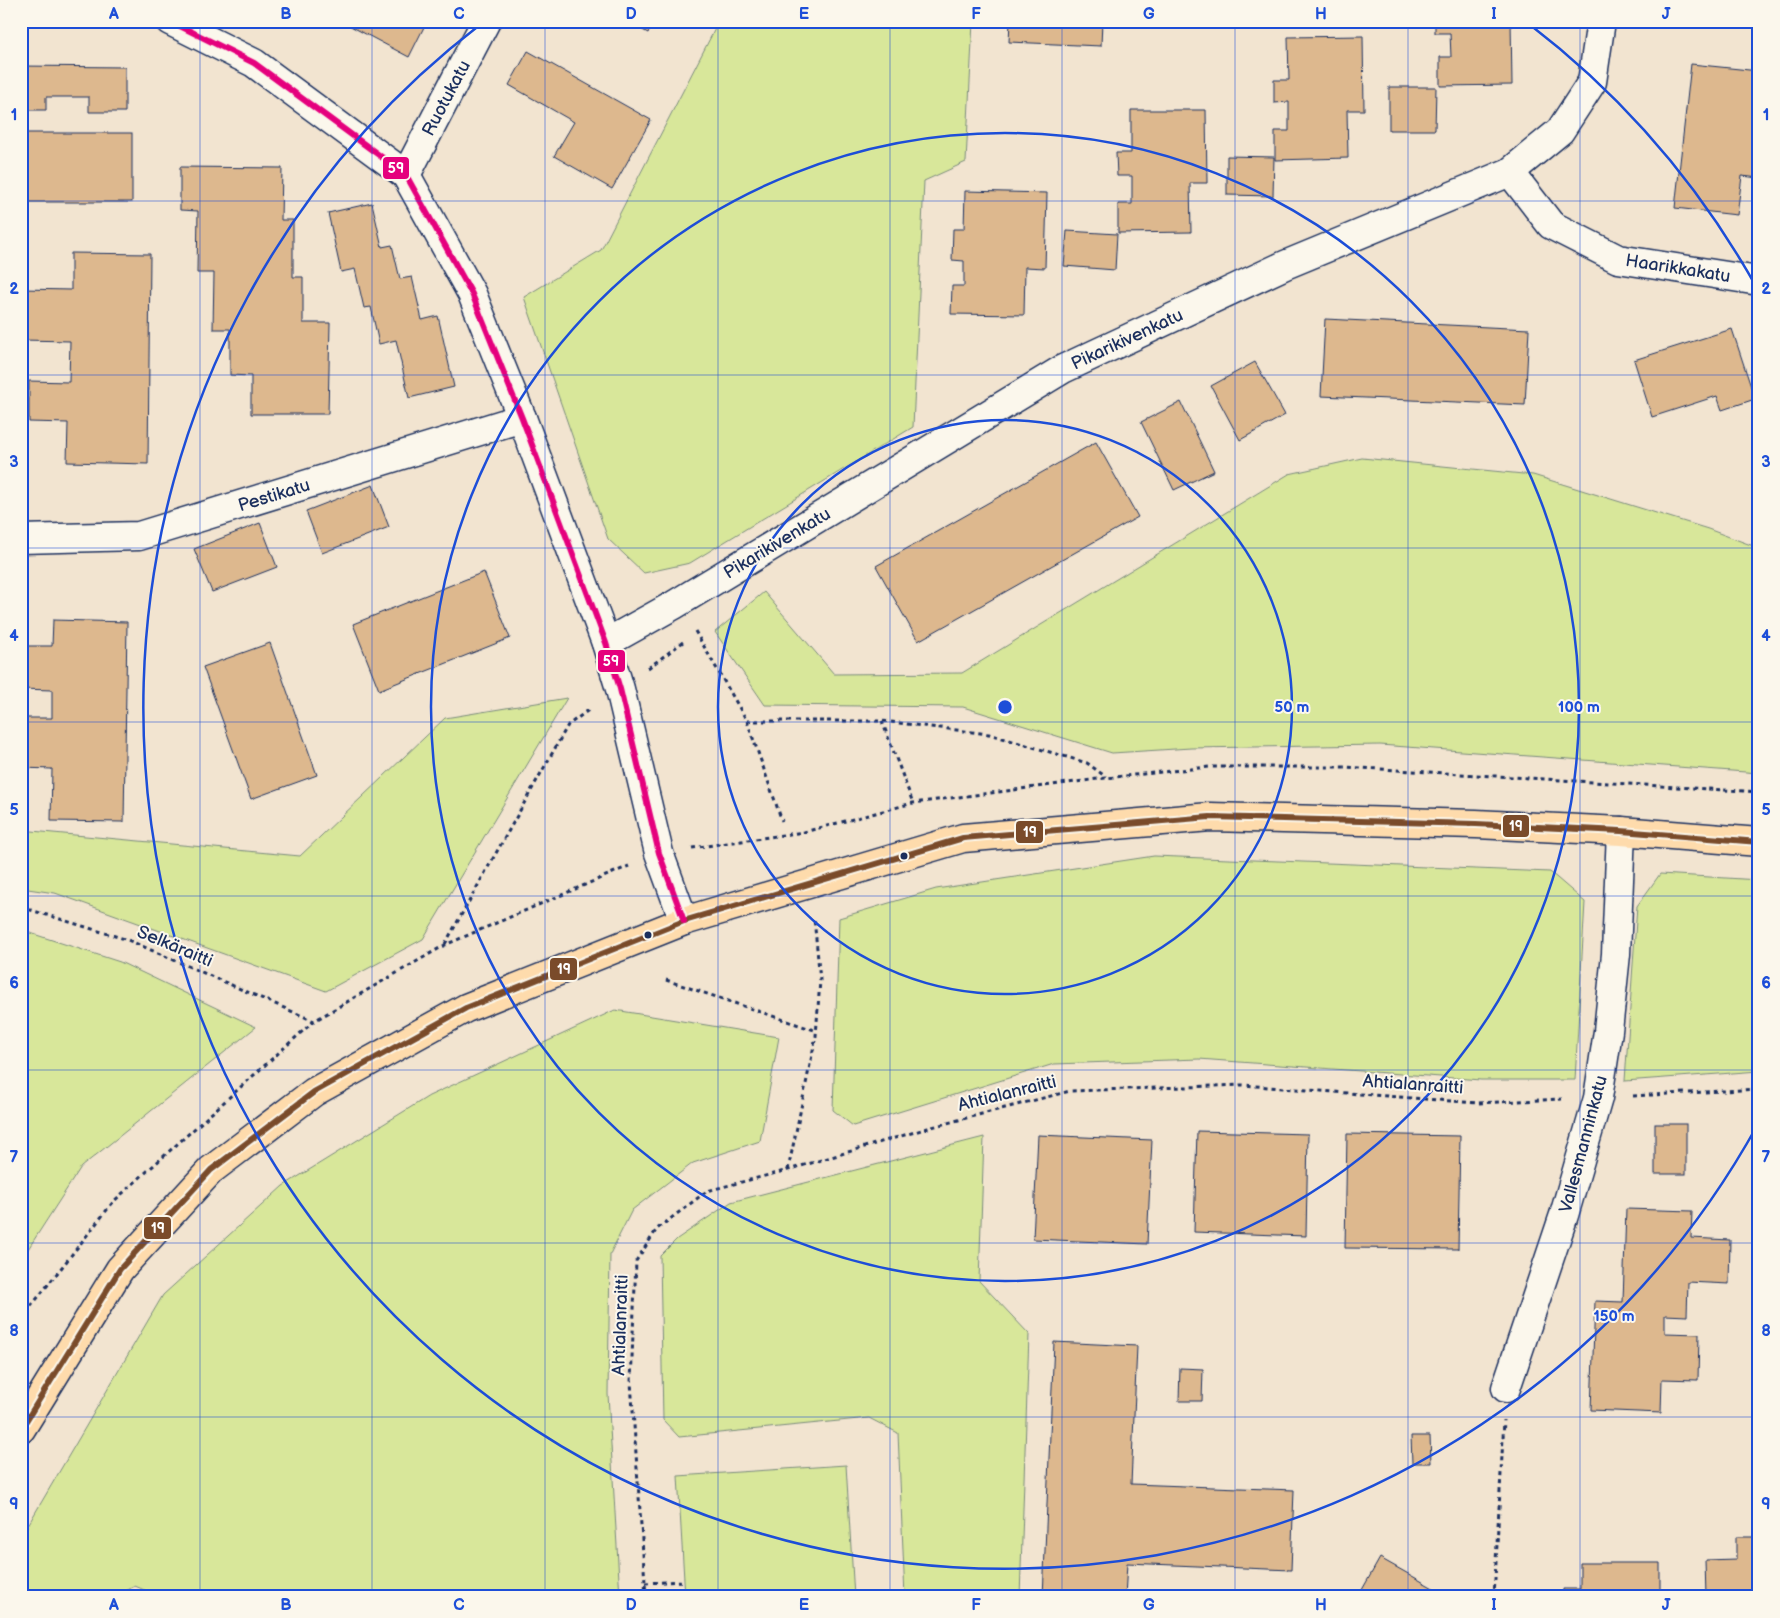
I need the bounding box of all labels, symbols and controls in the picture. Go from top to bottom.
text: A [108,5,119,24]
text: B [280,5,292,24]
text: C [453,5,465,24]
text: D [625,5,637,24]
text: E [799,5,809,24]
text: F [971,5,981,24]
text: G [1143,5,1155,24]
text: H [1315,5,1327,24]
text: I [1491,5,1497,24]
text: J [1662,5,1671,24]
street label: Ruotukatu [418,57,475,140]
text: 1 [11,106,17,125]
text: 1 [1763,106,1769,125]
line badge: 59 [382,156,410,180]
text: 59 [388,160,404,177]
street label: Haarikkakatu [1624,250,1732,287]
text: 2 [9,280,19,299]
text: 2 [1761,280,1771,299]
street label: Pikarikivenkatu [1068,304,1186,374]
text: 3 [9,453,19,472]
text: 3 [1761,453,1771,472]
street label: Pestikatu [236,475,313,516]
street label: Pikarikivenkatu [720,503,834,584]
text: 4 [9,627,19,646]
text: 4 [1761,627,1771,646]
line badge: 59 [597,649,626,673]
text: 59 [603,653,619,670]
centre of rings [996,698,1014,716]
text: 50 m [1275,698,1310,717]
text: 100 m [1558,698,1600,717]
text: 5 [9,801,19,820]
text: 5 [1761,801,1771,820]
line badge: 19 [1502,814,1530,838]
text: 19 [1509,818,1523,835]
line badge: 19 [1015,820,1044,844]
text: 19 [1023,824,1037,841]
unlabelled marker [899,851,909,861]
street label: Selkäraitti [134,921,216,972]
unlabelled marker [643,930,653,940]
line badge: 19 [549,957,578,981]
text: 19 [557,961,571,978]
text: 6 [9,974,19,993]
text: 6 [1761,974,1771,993]
street label: Ahtialanraitti [956,1071,1059,1116]
street label: Ahtialanraitti [1362,1071,1464,1098]
street label: Vallesmanninkatu [1555,1073,1612,1215]
text: 7 [10,1148,19,1167]
text: 7 [1762,1148,1771,1167]
line badge: 19 [143,1216,172,1240]
text: 19 [151,1220,165,1237]
street label: Ahtialanraitti [608,1274,633,1376]
text: 150 m [1593,1307,1635,1326]
text: 8 [9,1322,19,1341]
text: 8 [1761,1322,1771,1341]
text: 9 [9,1495,19,1514]
text: 9 [1761,1495,1771,1514]
text: A [108,1596,119,1615]
text: B [280,1596,292,1615]
text: C [453,1596,465,1615]
text: D [625,1596,637,1615]
text: E [799,1596,809,1615]
text: F [971,1596,981,1615]
text: G [1143,1596,1155,1615]
text: H [1315,1596,1327,1615]
text: I [1491,1596,1497,1615]
text: J [1662,1596,1671,1615]

